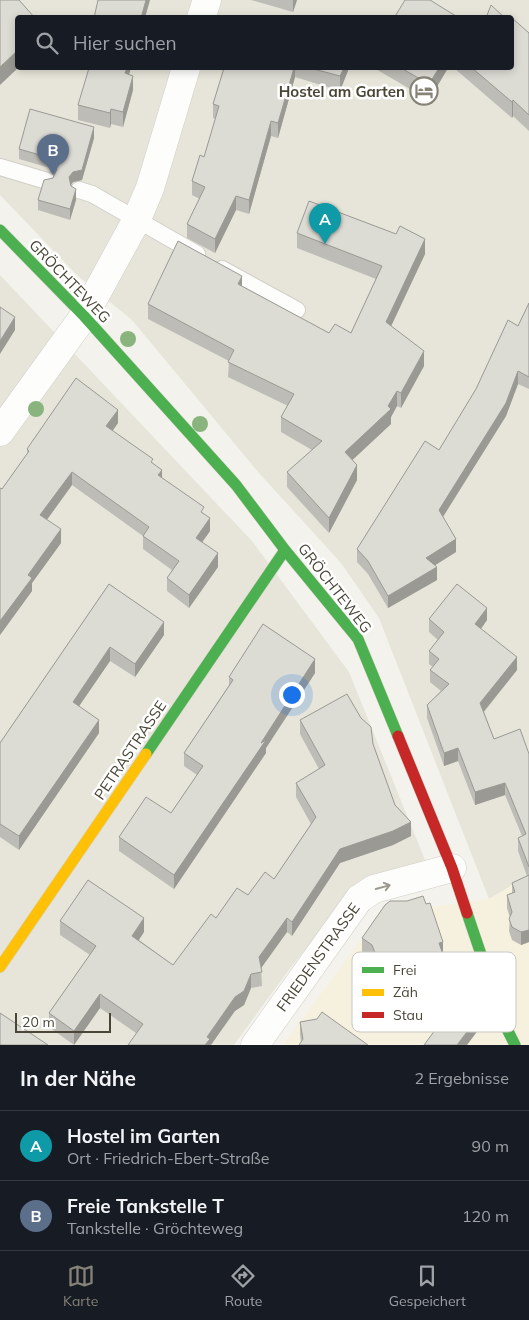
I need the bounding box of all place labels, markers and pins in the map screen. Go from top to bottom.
hotel icon: Hostel am Garten [409,76,439,106]
place label: Hostel am Garten [279,82,405,101]
pin: B [37,134,69,175]
pin: A [309,203,341,244]

